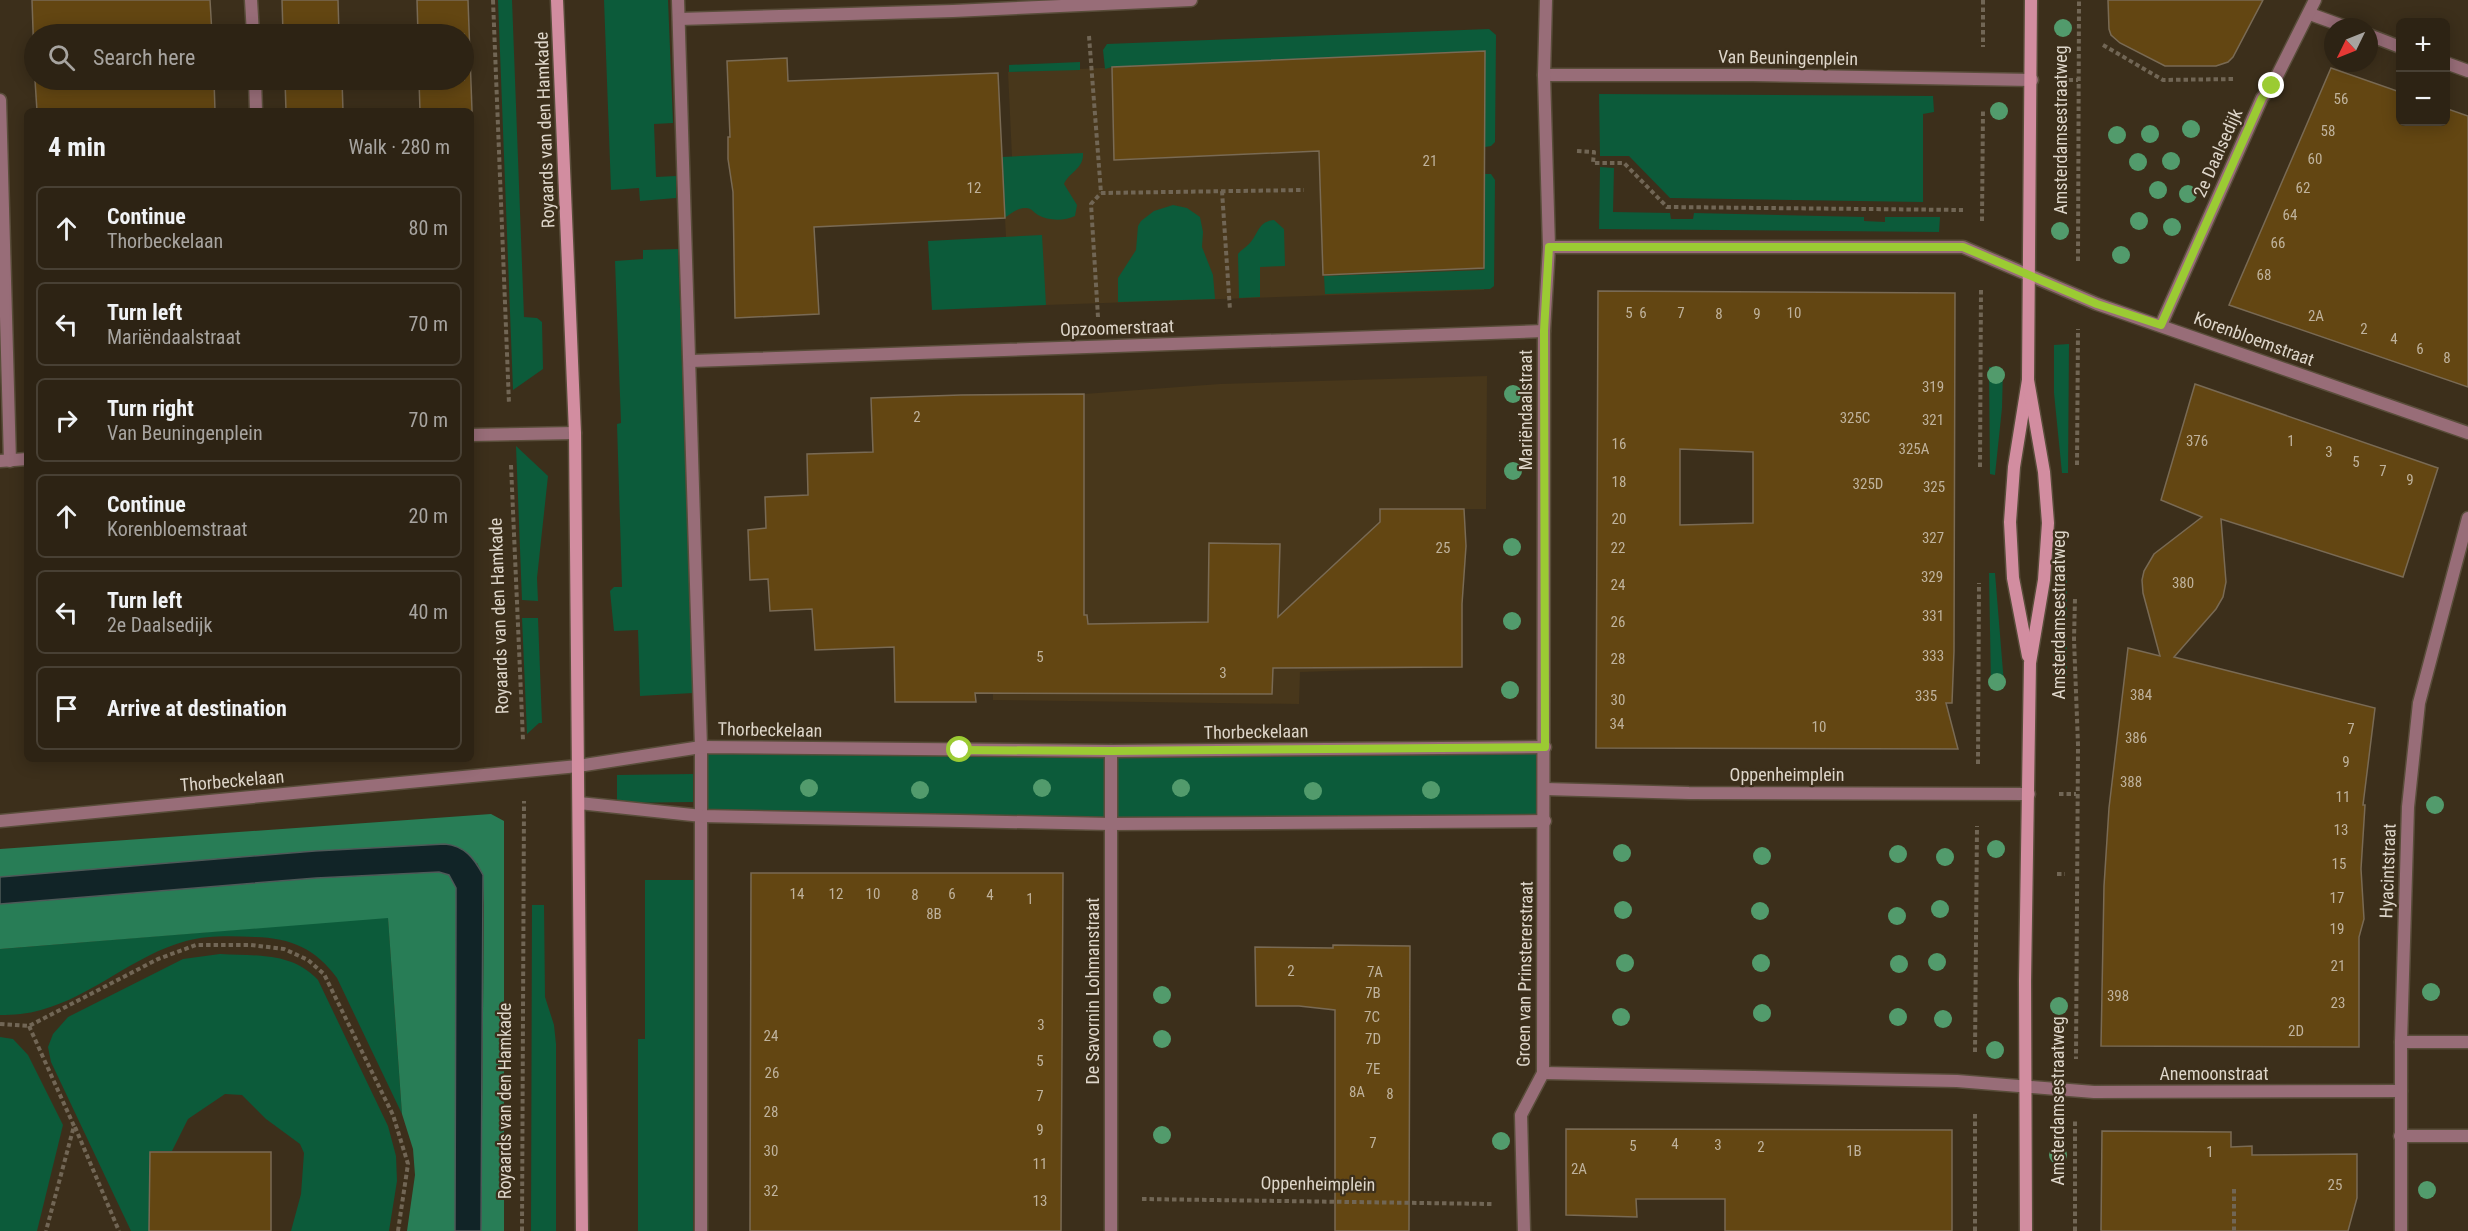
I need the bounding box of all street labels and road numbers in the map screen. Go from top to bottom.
street label: Royaards van den Hamkade [531,32,558,229]
street label: Amsterdamsestraatweg [2050,45,2071,215]
street label: Van Beuningenplein [1718,46,1858,69]
street label: 2e Daalsedijk [2189,105,2246,200]
street label: Korenbloemstraat [2191,307,2317,370]
street label: Opzoomerstraat [1060,315,1174,340]
street label: Mariëndaalstraat [1515,350,1536,470]
street label: Royaards van den Hamkade [485,518,512,715]
street label: Amsterdamsestraatweg [2048,530,2069,700]
street label: Thorbeckelaan [717,718,823,741]
street label: Thorbeckelaan [1203,720,1309,743]
street label: Oppenheimplein [1730,764,1844,785]
street label: Thorbeckelaan [179,765,285,796]
street label: Hyacintstraat [2375,823,2400,919]
street label: Groen van Prinstererstraat [1512,881,1537,1067]
street label: De Savornin Lohmanstraat [1082,898,1103,1084]
street label: Royaards van den Hamkade [494,1003,515,1199]
street label: Amsterdamsestraatweg [2047,1016,2068,1186]
street label: Anemoonstraat [2159,1063,2269,1084]
street label: Oppenheimplein [1260,1172,1376,1195]

